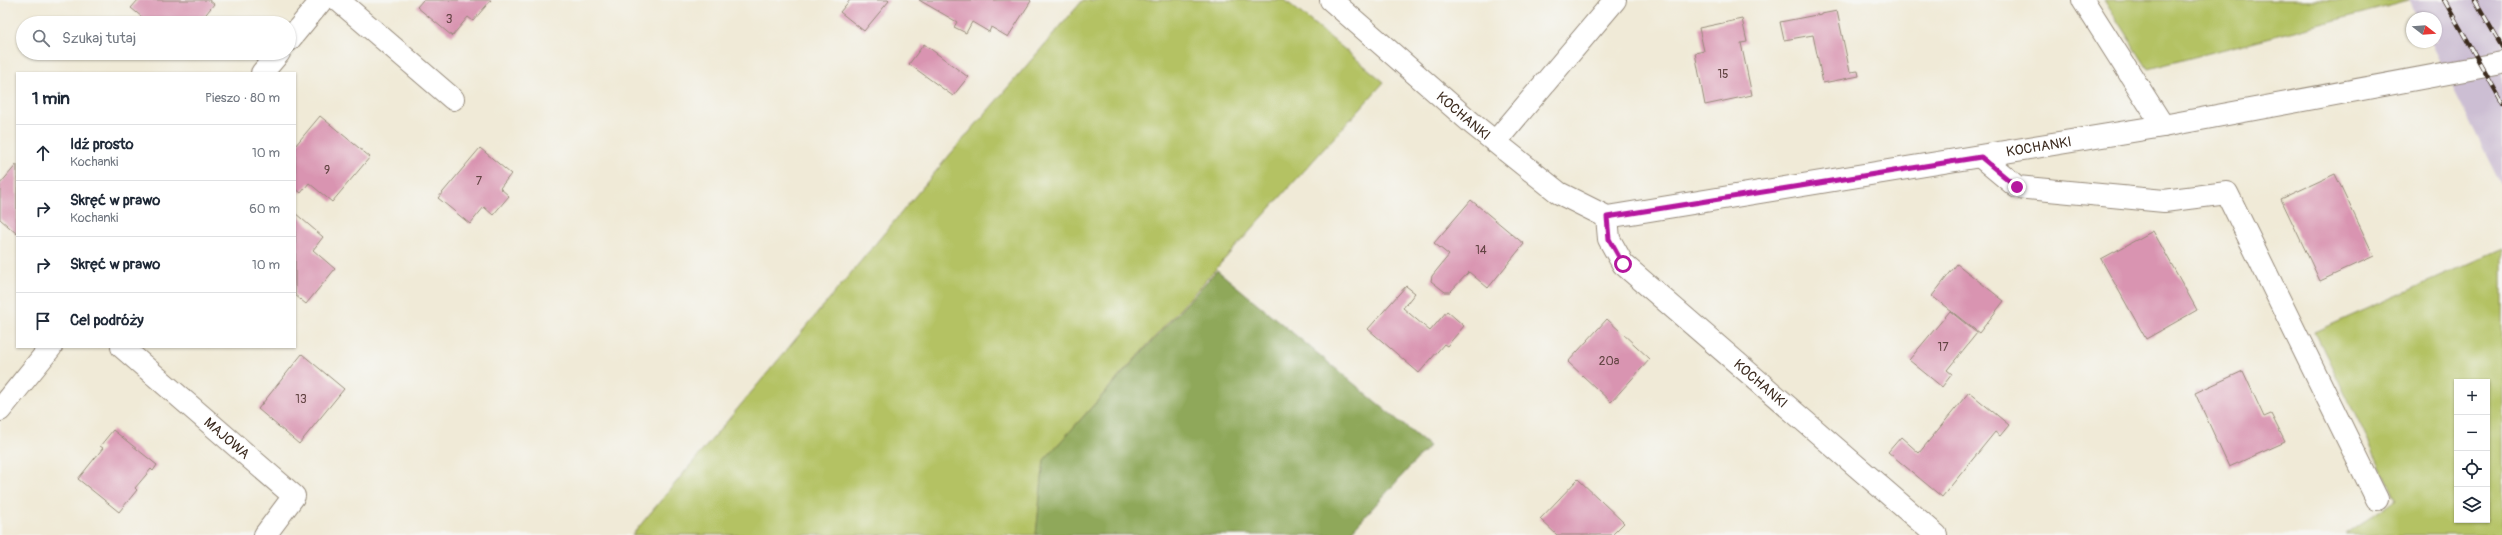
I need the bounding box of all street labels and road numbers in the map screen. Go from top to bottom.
street label: KOCHANKI [1433,88,1494,143]
street label: KOCHANKI [2005,133,2073,160]
street label: KOCHANKI [1730,355,1791,411]
street label: MAJOWA [201,414,253,462]

